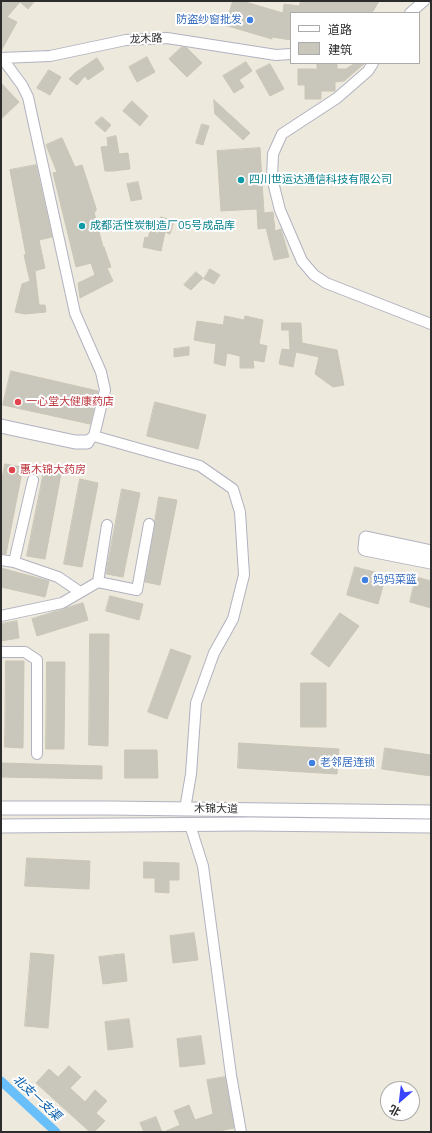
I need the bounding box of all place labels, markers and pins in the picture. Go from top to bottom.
place label: 防盗纱窗批发 [176,13,242,27]
marker: 防盗纱窗批发 [245,15,255,25]
place label: 四川世运达通信科技有限公司 [249,173,392,187]
marker: 四川世运达通信科技有限公司 [236,175,246,185]
place label: 成都活性炭制造厂05号成品库 [90,219,235,233]
marker: 成都活性炭制造厂05号成品库 [77,221,87,231]
place label: 一心堂大健康药店 [26,395,114,409]
marker: 一心堂大健康药店 [13,397,23,407]
place label: 惠木锦大药房 [20,463,86,477]
marker: 惠木锦大药房 [7,465,17,475]
place label: 妈妈菜篮 [373,573,417,587]
marker: 妈妈菜篮 [360,575,370,585]
place label: 老邻居连锁 [320,756,375,770]
marker: 老邻居连锁 [307,758,317,768]

